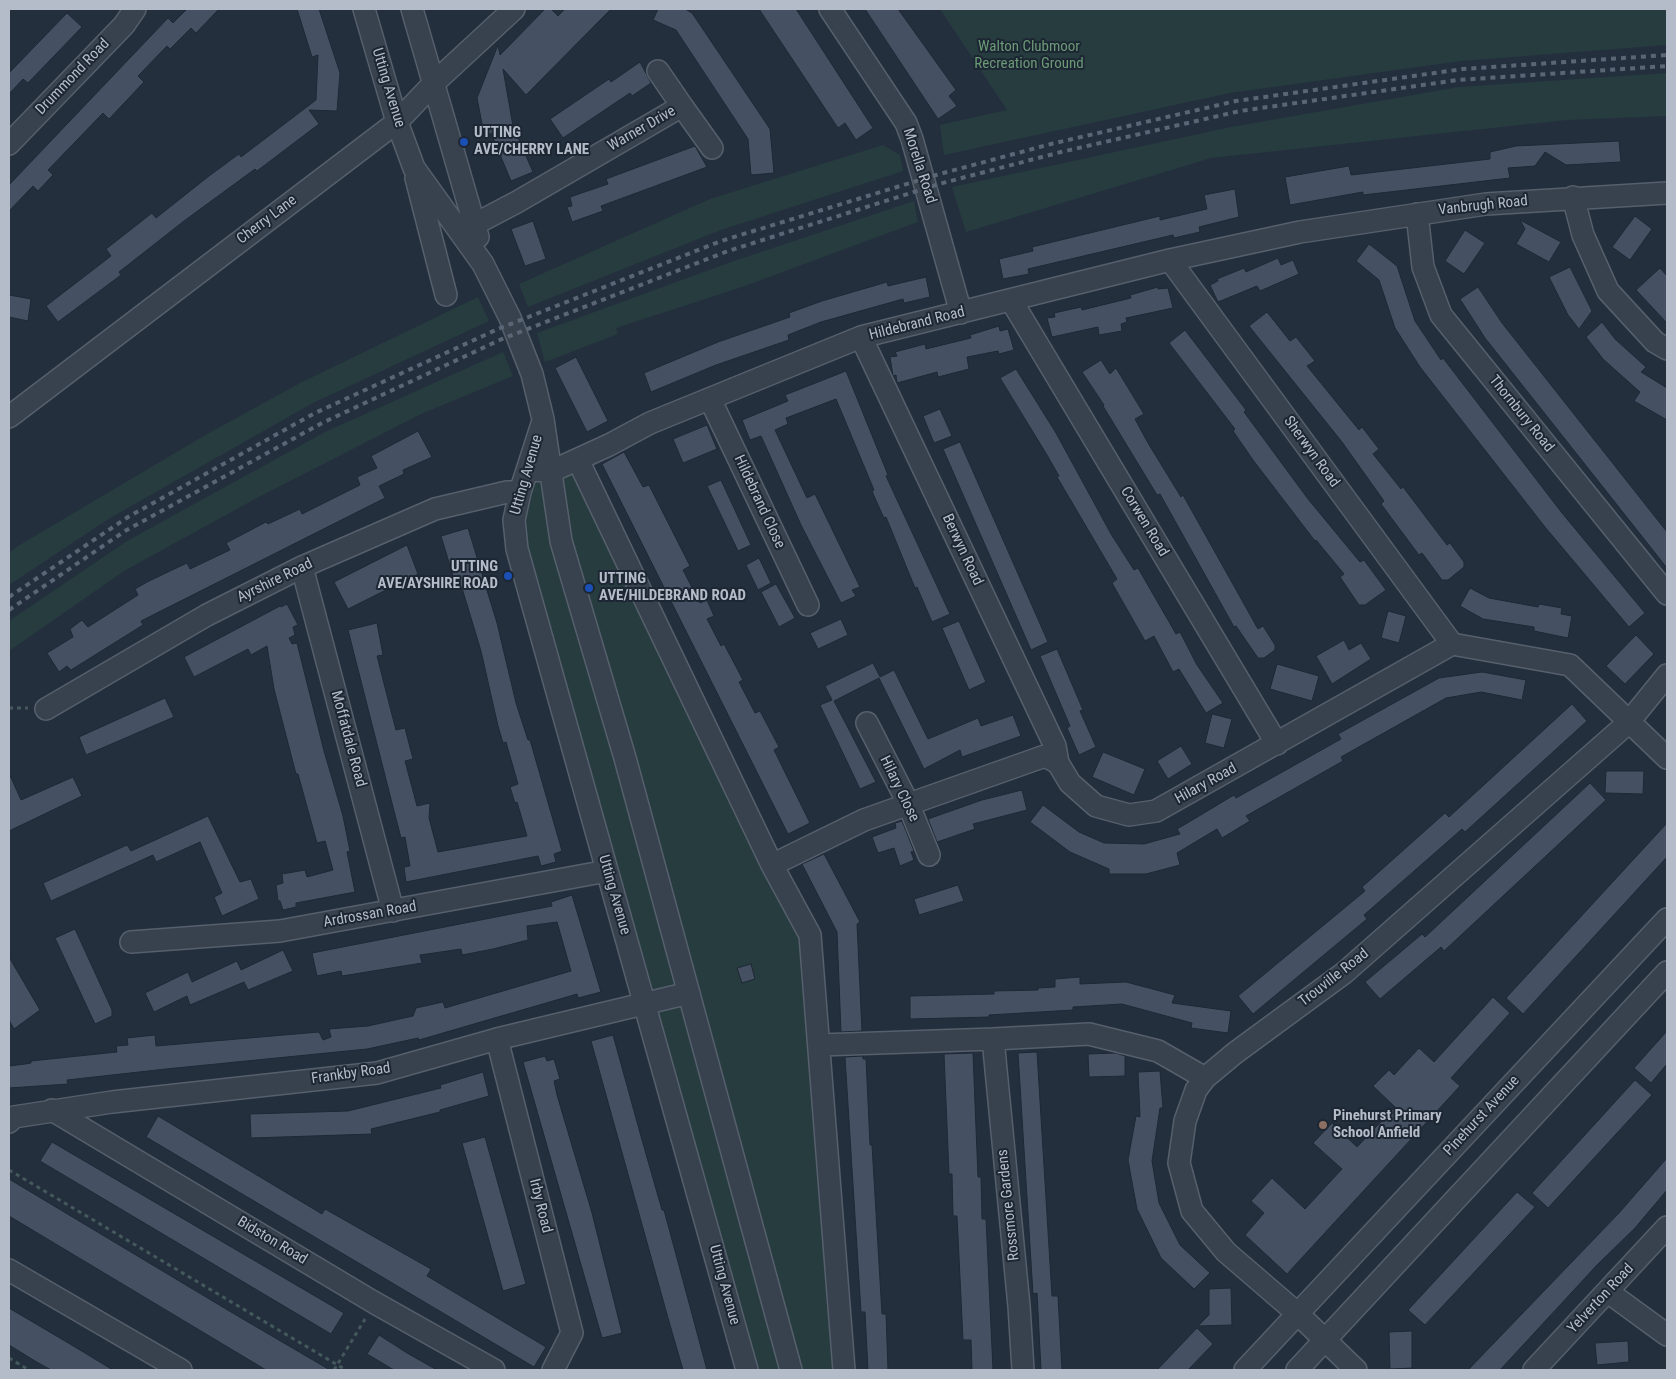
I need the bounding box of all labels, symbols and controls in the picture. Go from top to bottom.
street label: Drummond Road [32,35,114,119]
park label: Walton Clubmoor Recreation Ground [974,38,1084,73]
street label: Utting Avenue [367,46,409,130]
street label: Warner Drive [605,102,679,156]
place label: UTTING AVE/CHERRY LANE [474,124,589,159]
street label: Morella Road [898,126,940,206]
marker: UTTING AVE/CHERRY LANE [458,136,470,148]
street label: Cherry Lane [233,192,301,248]
street label: Vanbrugh Road [1437,192,1529,220]
street label: Hildebrand Road [867,303,967,345]
street label: Thornbury Road [1485,372,1557,456]
street label: Sherwyn Road [1279,413,1343,491]
street label: Utting Avenue [507,433,547,517]
street label: Hildebrand Close [729,452,789,552]
street label: Corwen Road [1116,484,1172,560]
street label: Berwyn Road [938,511,986,589]
street label: Ayrshire Road [234,555,316,607]
place label: UTTING AVE/AYSHIRE ROAD [378,558,498,593]
marker: UTTING AVE/AYSHIRE ROAD [502,570,514,582]
place label: UTTING AVE/HILDEBRAND ROAD [599,570,746,605]
marker: UTTING AVE/HILDEBRAND ROAD [583,582,595,594]
street label: Moffatdale Road [327,689,369,789]
street label: Hilary Close [875,753,923,825]
street label: Hilary Road [1172,760,1240,808]
street label: Utting Avenue [594,853,634,937]
street label: Ardrossan Road [322,898,418,932]
street label: Trouville Road [1295,945,1373,1011]
street label: Frankby Road [310,1060,392,1088]
street label: Pinehurst Avenue [1440,1072,1524,1160]
place label: Pinehurst Primary School Anfield [1333,1107,1442,1142]
marker: Pinehurst Primary School Anfield [1317,1119,1329,1131]
street label: Rossmore Gardens [994,1148,1024,1262]
street label: Irby Road [525,1177,555,1235]
street label: Bidston Road [234,1213,310,1269]
street label: Utting Avenue [705,1243,743,1327]
street label: Yelverton Road [1564,1260,1638,1338]

